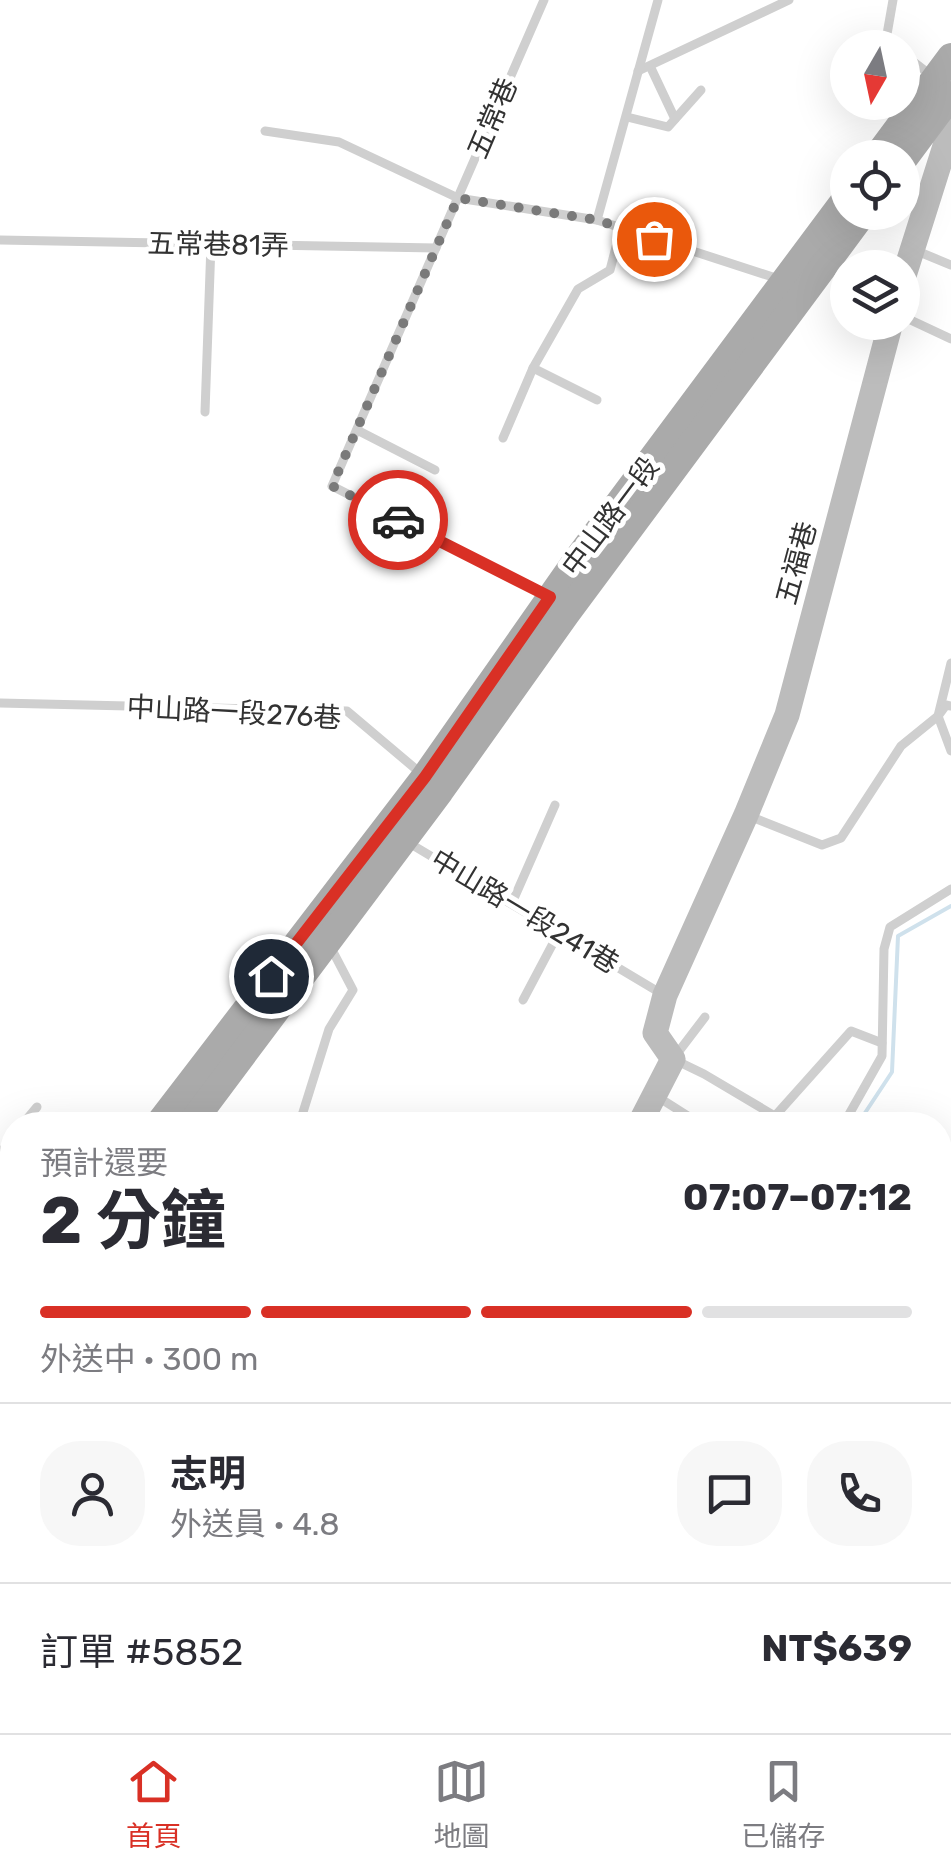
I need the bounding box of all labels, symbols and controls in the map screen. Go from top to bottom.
north arrow [830,30,920,120]
map controls [830,30,920,340]
street label: 五常巷 [461,73,524,163]
button: locate [830,140,920,230]
pin [612,197,697,282]
icon: bag [627,212,682,267]
street label: 五常巷81弄 [147,227,289,262]
button: layers [830,250,920,340]
street label: 中山路一段 [555,450,666,582]
courier [348,470,448,570]
icon: car [371,493,426,548]
street label: 五福巷 [770,518,823,608]
street label: 中山路一段276巷 [126,690,342,735]
street label: 中山路一段241巷 [425,842,625,980]
pin [229,934,314,1019]
icon: home [244,949,299,1004]
text: 預計還要 [40,1144,168,1182]
text: 07:07–07:12 [683,1174,912,1220]
text: 2 分鐘 [40,1182,226,1259]
text: 外送中 · 300 m [40,1340,258,1378]
button: person [40,1441,145,1546]
button: chat [677,1441,782,1546]
button: phone [807,1441,912,1546]
text: 志明 [170,1451,246,1497]
text: 外送員 · 4.8 [170,1505,340,1543]
text: NT$639 [761,1625,912,1671]
text: 訂單 #5852 [40,1629,243,1675]
tab: 首頁 [126,1754,182,1854]
tab: 地圖 [433,1754,489,1854]
tab: 已儲存 [741,1754,825,1854]

